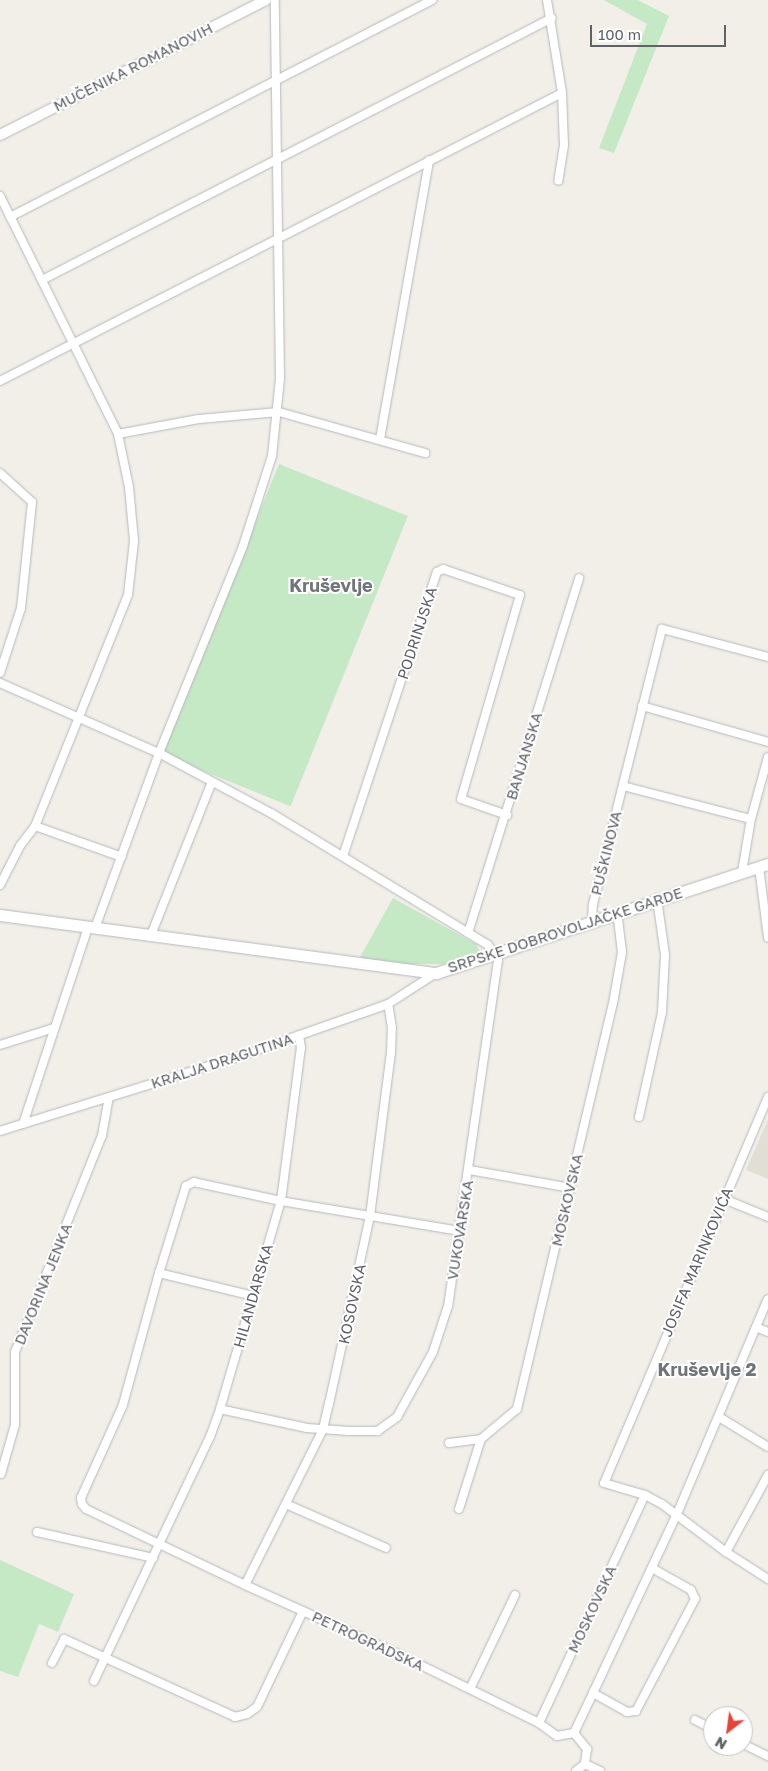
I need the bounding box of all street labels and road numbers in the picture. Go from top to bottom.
street label: MUČENIKA ROMANOVIH [50,19,216,115]
street label: PODRINJSKA [394,584,440,682]
street label: BANJANSKA [502,710,546,802]
street label: PUŠKINOVA [587,809,625,897]
street label: SRPSKE DOBROVOLJAČKE GARDE [445,883,685,977]
street label: KRALJA DRAGUTINA [149,1030,295,1092]
street label: MOSKOVSKA [548,1152,586,1248]
street label: VUKOVARSKA [443,1179,477,1281]
street label: JOSIFA MARINKOVIĆA [657,1185,737,1339]
street label: DAVORINA JENKA [10,1221,76,1347]
street label: HILANDARSKA [230,1242,276,1350]
street label: KOSOVSKA [335,1262,369,1346]
street label: MOSKOVSKA [564,1562,620,1656]
street label: PETROGRADSKA [309,1607,427,1675]

